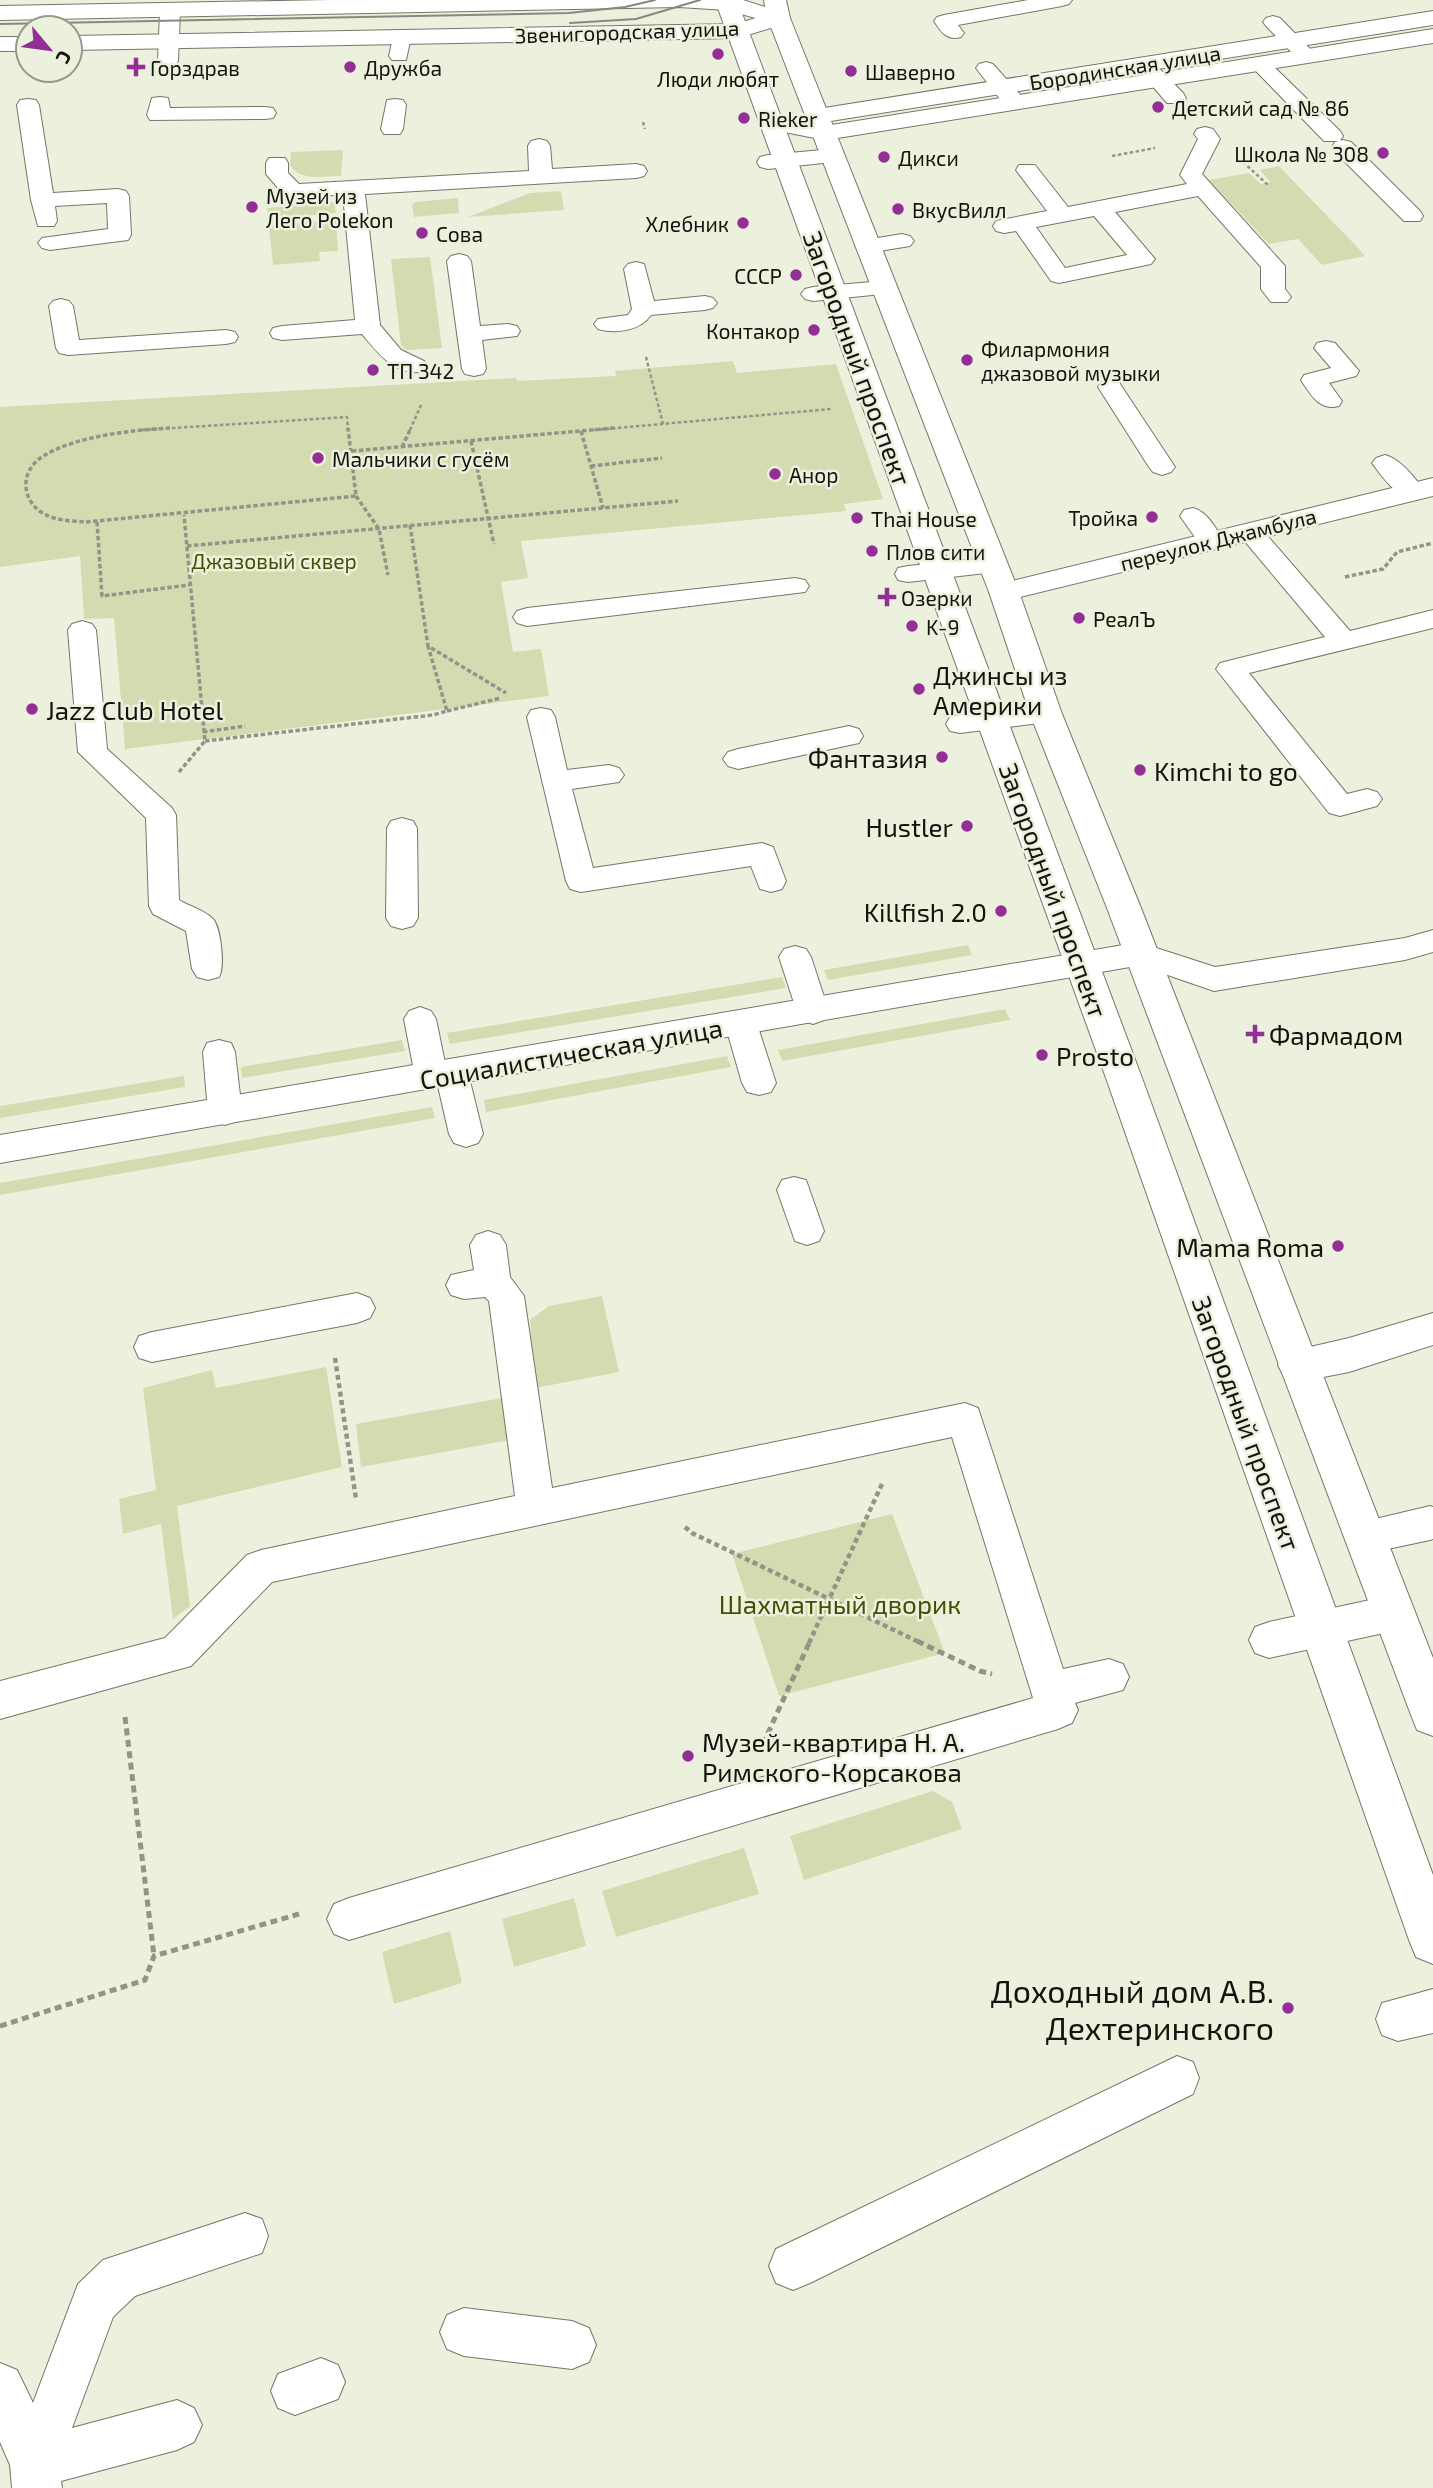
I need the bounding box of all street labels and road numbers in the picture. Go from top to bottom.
street label: Звенигородская улица [514,15,740,48]
street label: Бородинская улица [1028,40,1223,95]
street label: Загородный проспект [798,227,919,490]
street label: переулок Джамбула [1117,503,1319,576]
street label: Загородный проспект [994,759,1115,1022]
street label: Социалистическая улица [417,1011,725,1096]
street label: Загородный проспект [1187,1292,1308,1555]

